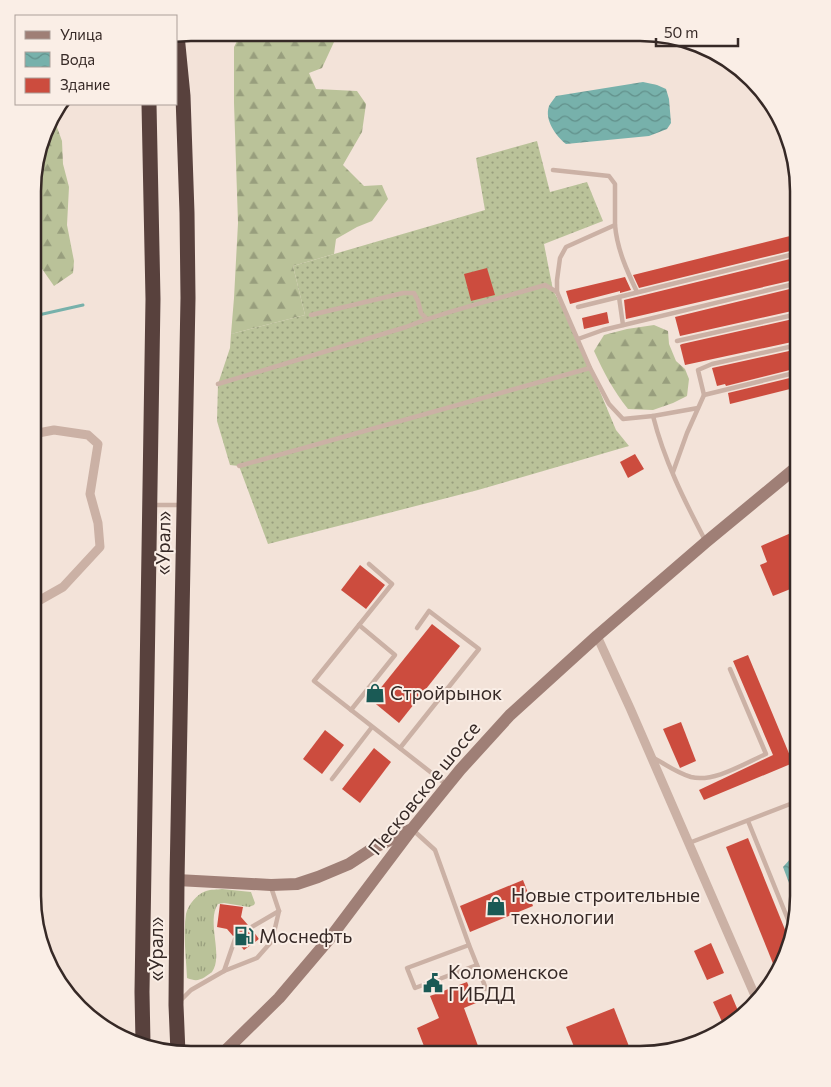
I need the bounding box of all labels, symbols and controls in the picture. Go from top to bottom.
legend [15,15,178,105]
scale bar [656,15,738,47]
text: 50 m [664,23,698,41]
text: Улица [60,25,102,43]
text: Вода [60,50,95,68]
text: Здание [60,75,110,93]
street label: «Урал» [150,510,175,575]
place label: Стройрынок [390,681,502,704]
shop icon: Стройрынок [364,682,386,704]
street label: Песковское шоссе [363,716,484,859]
place label: Новые строительные технологии [511,883,700,928]
shop icon: Новые строительные технологии [485,895,507,917]
street label: «Урал» [144,917,167,981]
place label: Моснефть [259,924,353,947]
fuel station icon: Моснефть [233,925,255,947]
place label: Коломенское ГИБДД [448,960,568,1005]
public building icon: Коломенское ГИБДД [422,972,444,994]

